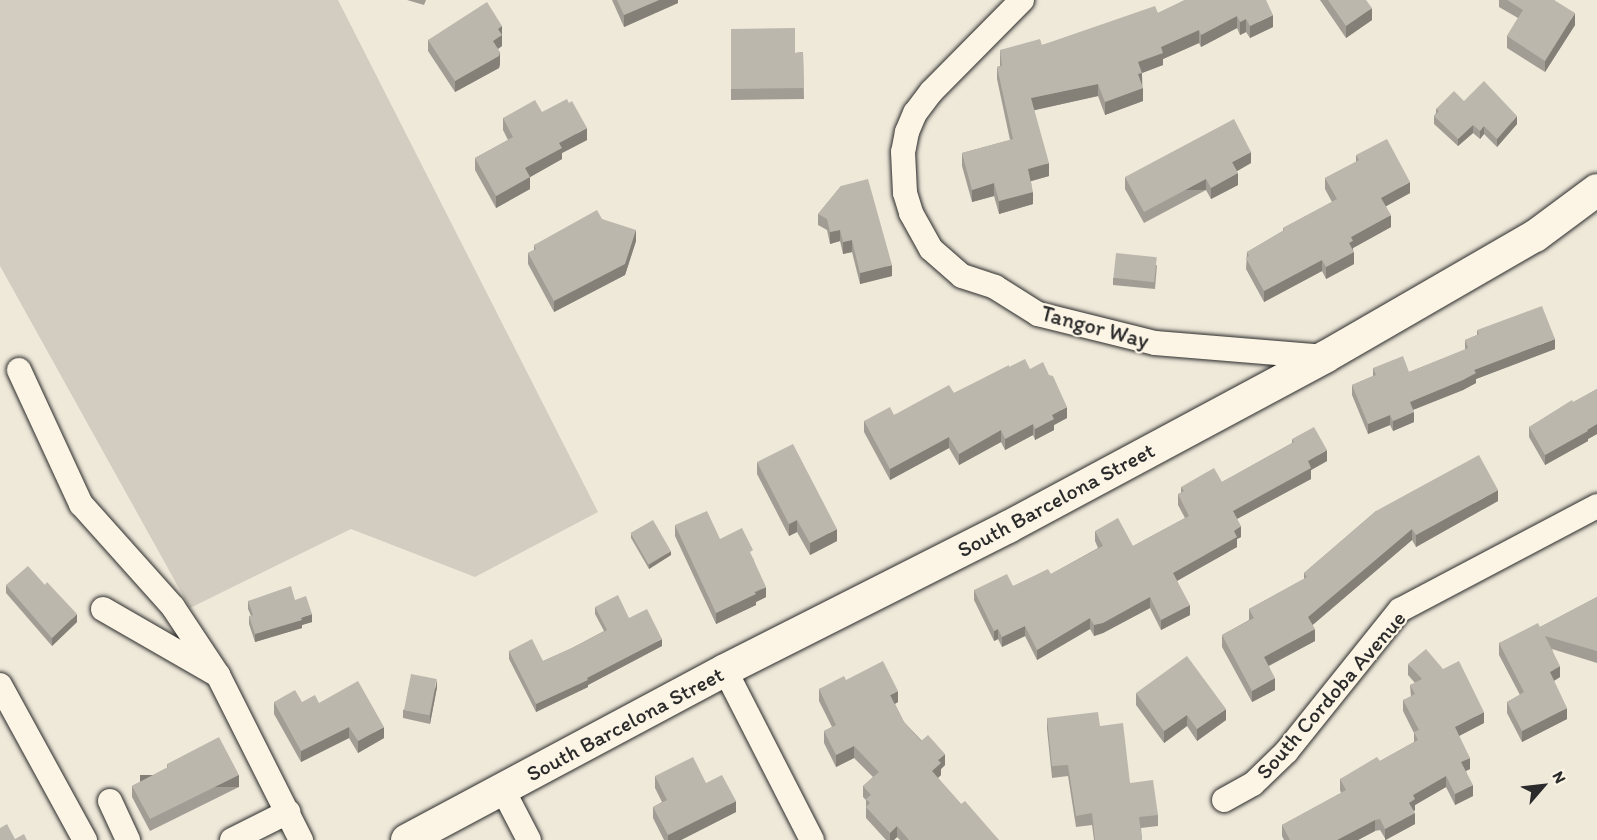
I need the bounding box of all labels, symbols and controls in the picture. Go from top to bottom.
street label: Tangor Way [1039,300,1151,354]
street label: South Barcelona Street [953,437,1159,563]
street label: South Cordoba Avenue [1251,606,1411,784]
street label: South Barcelona Street [522,661,728,787]
north arrow [1513,756,1573,816]
text: N [1548,768,1570,787]

